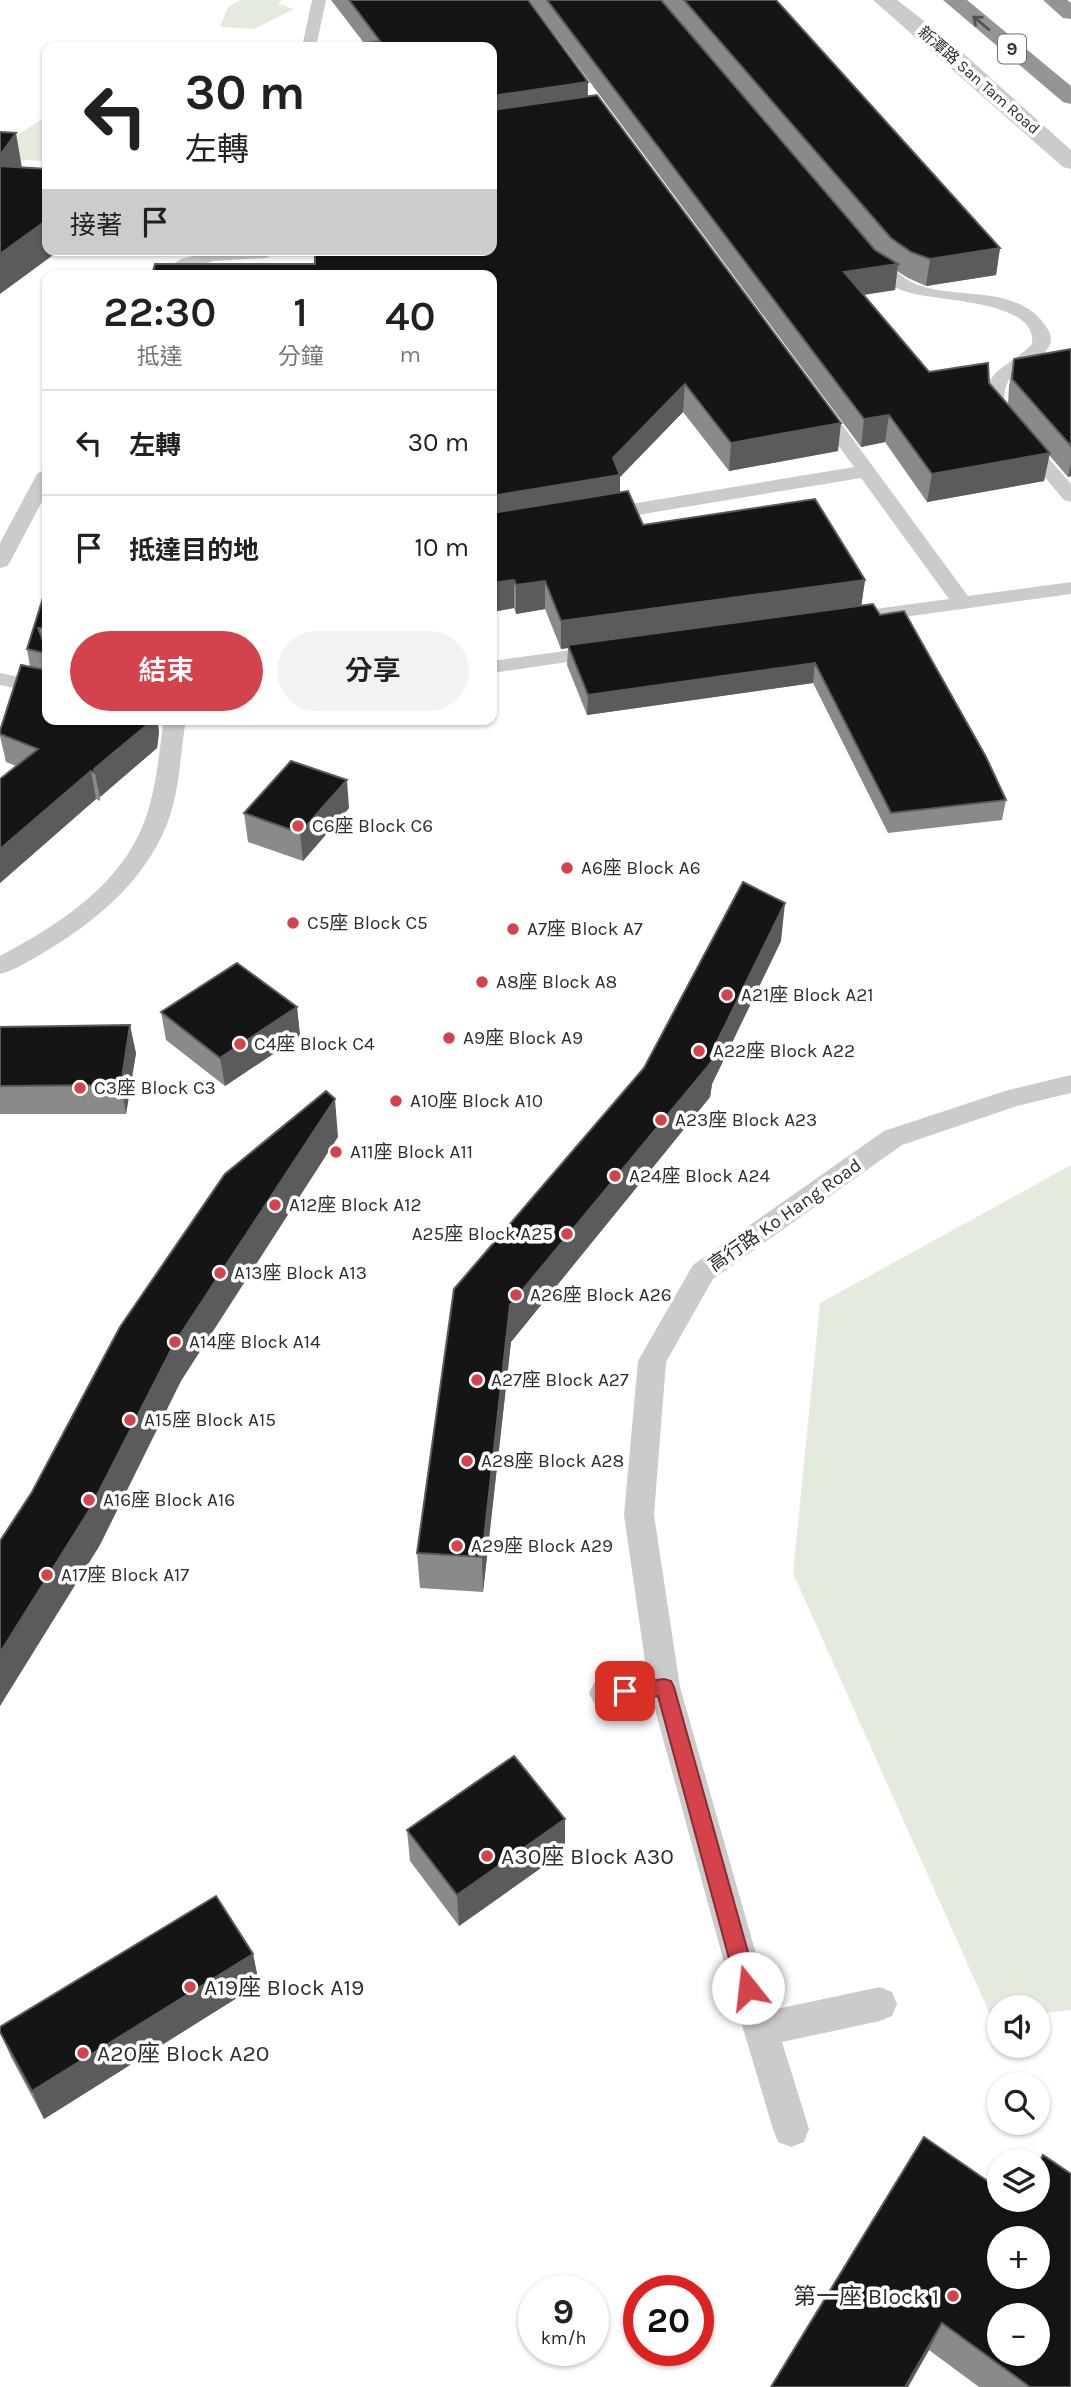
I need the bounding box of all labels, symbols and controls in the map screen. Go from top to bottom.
one-way arrow [972,15,990,30]
street label: 新潭路 San Tam Road [914,22,1044,138]
road number: 9 [998,34,1026,64]
text: 30 m [185,64,305,121]
icon: left [70,70,161,161]
text: 左轉 [185,131,249,168]
icon: arrive [136,203,174,241]
text: 接著 [70,210,122,241]
text: 22:30 [103,287,216,337]
text: 1 [293,287,308,337]
text: 40 [385,291,436,341]
text: m [400,341,421,368]
text: 抵達 [137,343,183,370]
text: 分鐘 [278,343,324,370]
icon: left [70,424,108,462]
text: 30 m [408,427,469,458]
text: 左轉 [129,430,181,461]
icon: arrive [70,529,108,567]
text: 10 m [414,532,469,563]
text: 抵達目的地 [129,535,259,566]
button: 結束 [70,631,263,711]
button: 分享 [277,631,469,711]
place label: C6座 Block C6 [312,815,433,837]
marker: C6座 Block C6 [290,818,306,834]
place label: A6座 Block A6 [581,857,701,879]
marker: A6座 Block A6 [559,860,575,876]
place label: C5座 Block C5 [307,912,428,934]
marker: C5座 Block C5 [285,915,301,931]
place label: A7座 Block A7 [527,918,643,940]
marker: A7座 Block A7 [505,921,521,937]
place label: A8座 Block A8 [496,971,617,993]
marker: A8座 Block A8 [474,974,490,990]
place label: A21座 Block A21 [741,984,873,1006]
marker: A21座 Block A21 [719,987,735,1003]
place label: A9座 Block A9 [463,1027,583,1049]
marker: A9座 Block A9 [441,1030,457,1046]
place label: C4座 Block C4 [254,1033,375,1055]
marker: C4座 Block C4 [232,1036,248,1052]
place label: A22座 Block A22 [713,1040,855,1062]
marker: A22座 Block A22 [691,1043,707,1059]
place label: C3座 Block C3 [94,1077,216,1099]
marker: C3座 Block C3 [72,1080,88,1096]
place label: A10座 Block A10 [410,1090,543,1112]
marker: A10座 Block A10 [388,1093,404,1109]
place label: A23座 Block A23 [675,1109,817,1131]
marker: A23座 Block A23 [653,1112,669,1128]
place label: A11座 Block A11 [350,1141,473,1163]
marker: A11座 Block A11 [328,1144,344,1160]
street label: 高行路 Ko Hang Road [704,1154,866,1276]
place label: A24座 Block A24 [629,1165,771,1187]
marker: A24座 Block A24 [607,1168,623,1184]
place label: A12座 Block A12 [289,1194,421,1216]
marker: A12座 Block A12 [267,1197,283,1213]
place label: A25座 Block A25 [412,1223,553,1245]
marker: A25座 Block A25 [559,1226,575,1242]
place label: A13座 Block A13 [234,1262,367,1284]
marker: A13座 Block A13 [212,1265,228,1281]
place label: A26座 Block A26 [530,1284,672,1306]
marker: A26座 Block A26 [508,1287,524,1303]
place label: A14座 Block A14 [189,1331,321,1353]
marker: A14座 Block A14 [167,1334,183,1350]
place label: A27座 Block A27 [491,1369,629,1391]
marker: A27座 Block A27 [469,1372,485,1388]
place label: A15座 Block A15 [144,1409,276,1431]
marker: A15座 Block A15 [122,1412,138,1428]
place label: A28座 Block A28 [481,1450,624,1472]
marker: A28座 Block A28 [459,1453,475,1469]
place label: A16座 Block A16 [103,1489,235,1511]
marker: A16座 Block A16 [81,1492,97,1508]
place label: A29座 Block A29 [471,1535,613,1557]
marker: A29座 Block A29 [449,1538,465,1554]
place label: A17座 Block A17 [61,1564,189,1586]
marker: A17座 Block A17 [39,1567,55,1583]
pin [595,1661,655,1721]
icon: arrive [606,1672,644,1710]
place label: A30座 Block A30 [501,1843,674,1870]
marker: A30座 Block A30 [479,1848,495,1864]
position arrow [711,1951,785,2025]
place label: A19座 Block A19 [204,1974,364,2001]
marker: A19座 Block A19 [182,1979,198,1995]
map controls [987,1995,1050,2366]
button: sound [987,1995,1050,2058]
place label: A20座 Block A20 [97,2040,269,2067]
marker: A20座 Block A20 [75,2045,91,2061]
button: search [987,2072,1050,2135]
button: layers [987,2149,1050,2212]
button: + [987,2226,1050,2289]
speed limit sign: 20 [623,2275,714,2366]
place label: 第一座 Block 1 [793,2283,939,2310]
marker: 第一座 Block 1 [945,2288,961,2304]
text: 9 [553,2291,574,2332]
button: − [987,2303,1050,2366]
text: km/h [541,2327,586,2349]

